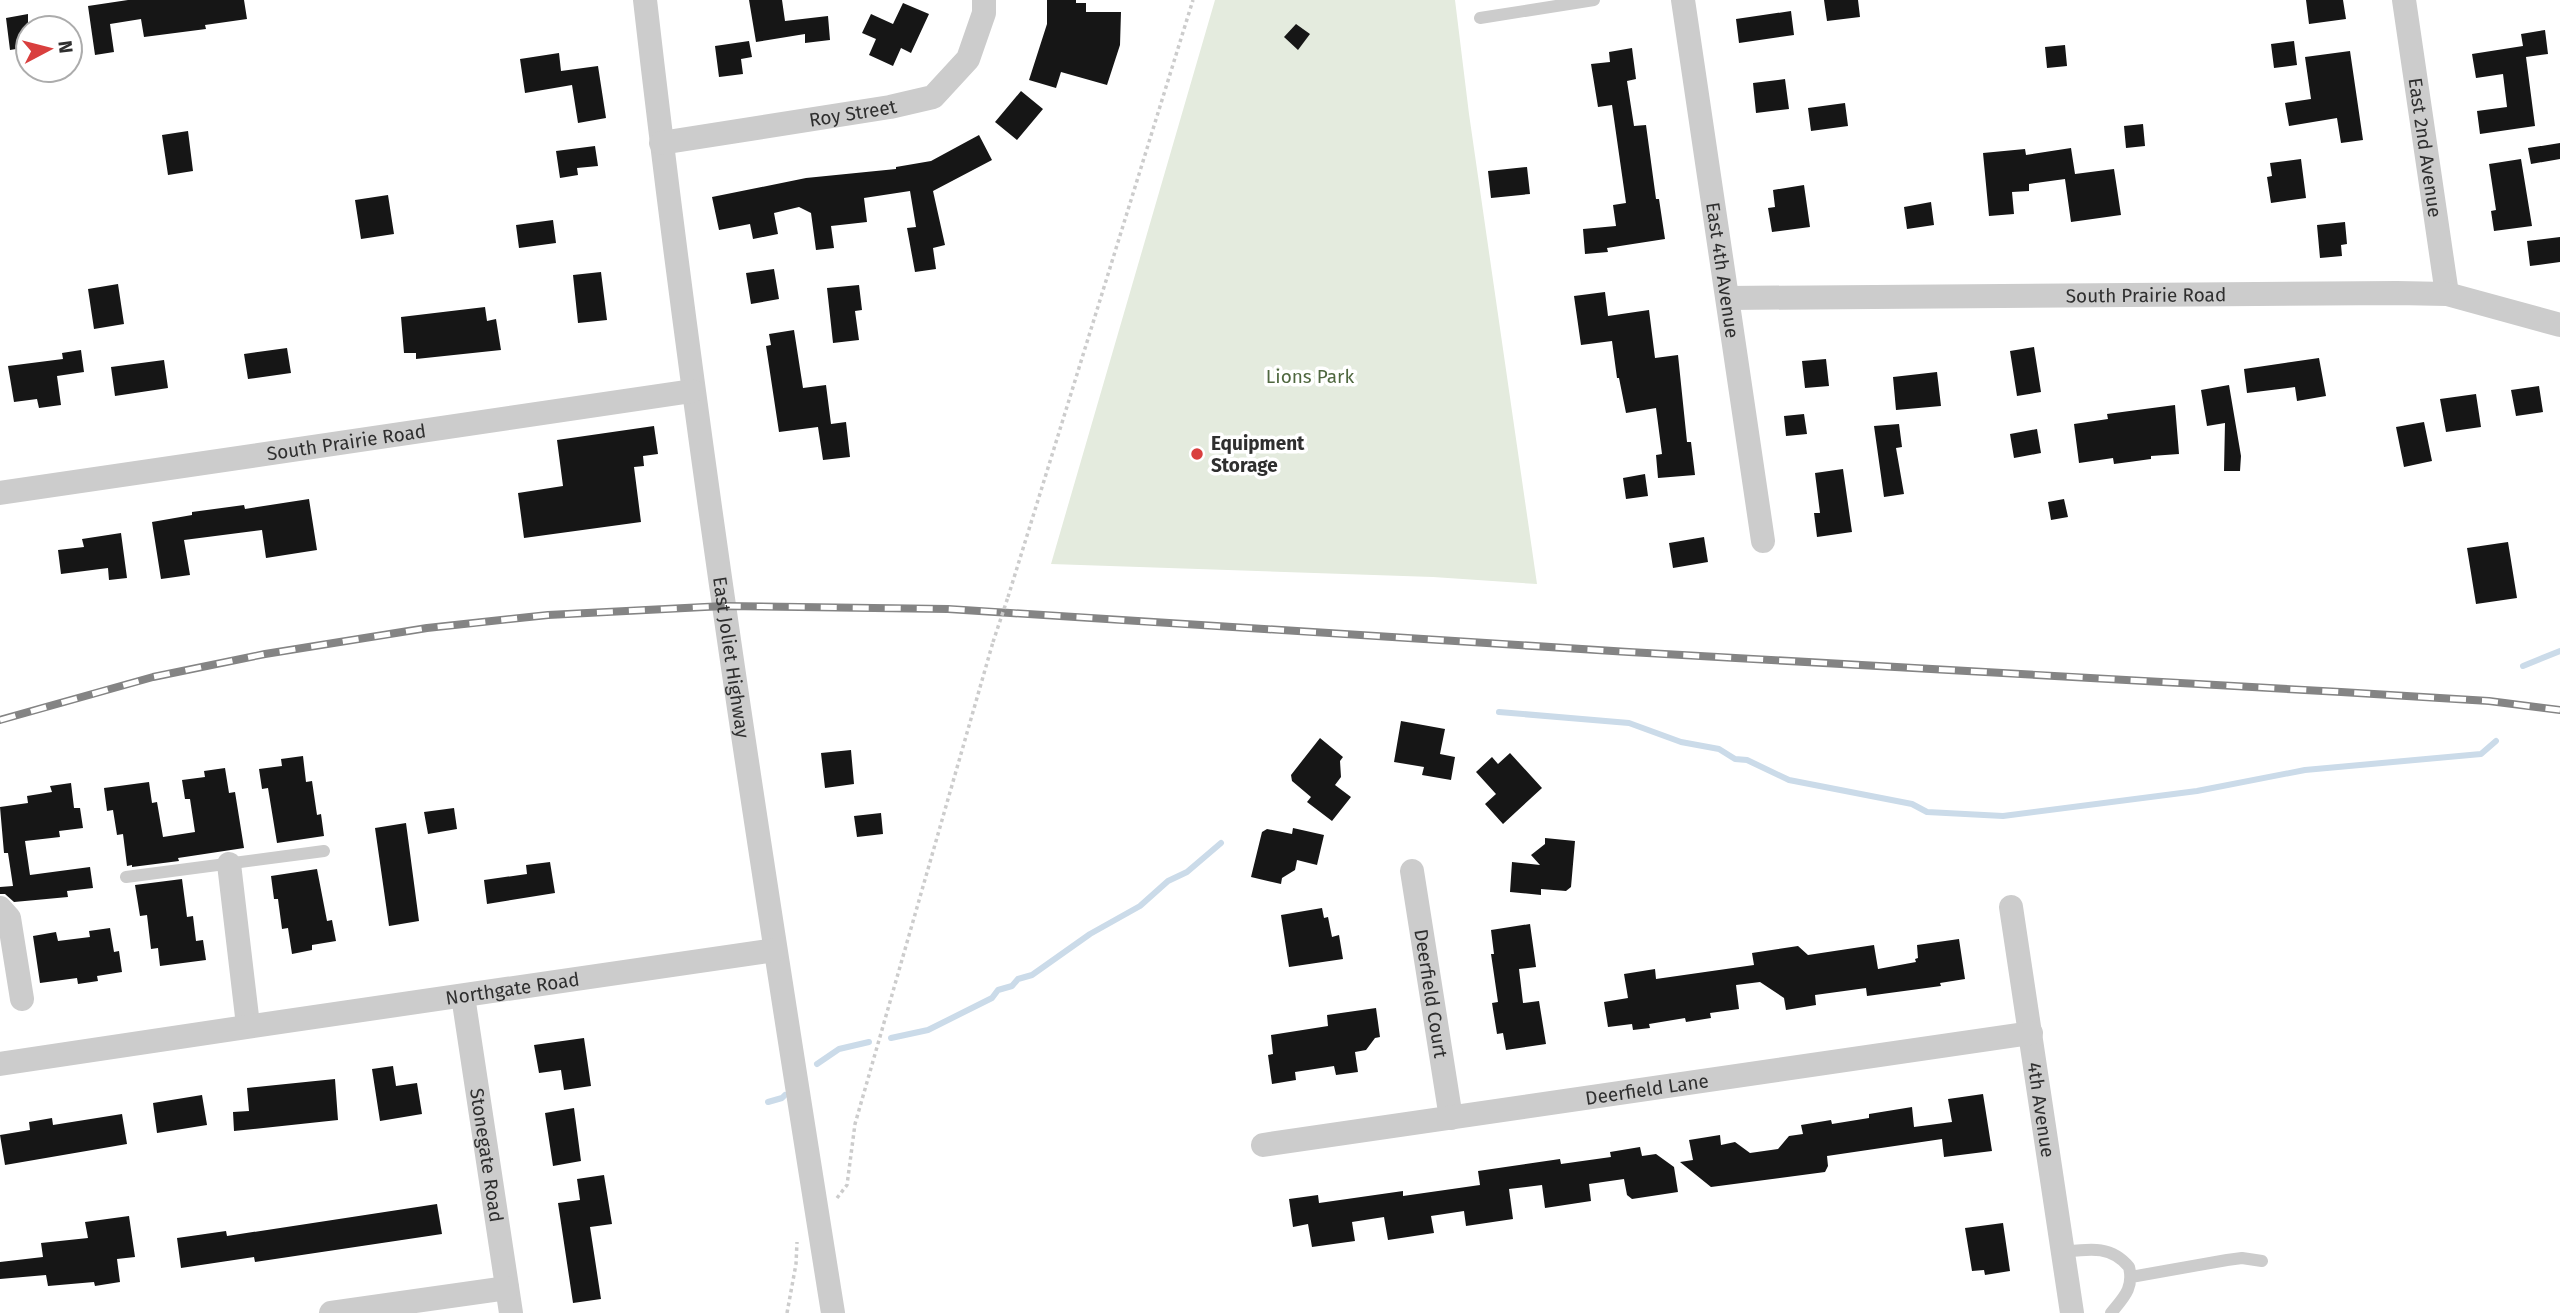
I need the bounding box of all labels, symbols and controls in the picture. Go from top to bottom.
north arrow [14,14,84,84]
text: N [53,39,78,55]
street label: East 2nd Avenue [2404,76,2447,219]
street label: Roy Street [807,94,899,131]
street label: East 4th Avenue [1702,201,1744,340]
street label: South Prairie Road [2066,283,2226,307]
park label: Lions Park [1266,365,1354,388]
street label: South Prairie Road [265,419,427,465]
place label: Equipment Storage [1211,432,1305,477]
marker: Equipment Storage [1189,446,1205,462]
street label: East Joliet Highway [708,575,755,740]
street label: Deerfield Court [1410,927,1453,1060]
street label: Northgate Road [444,967,581,1009]
street label: 4th Avenue [2023,1060,2060,1159]
street label: Deerfield Lane [1584,1069,1710,1109]
street label: Stonegate Road [466,1087,509,1224]

